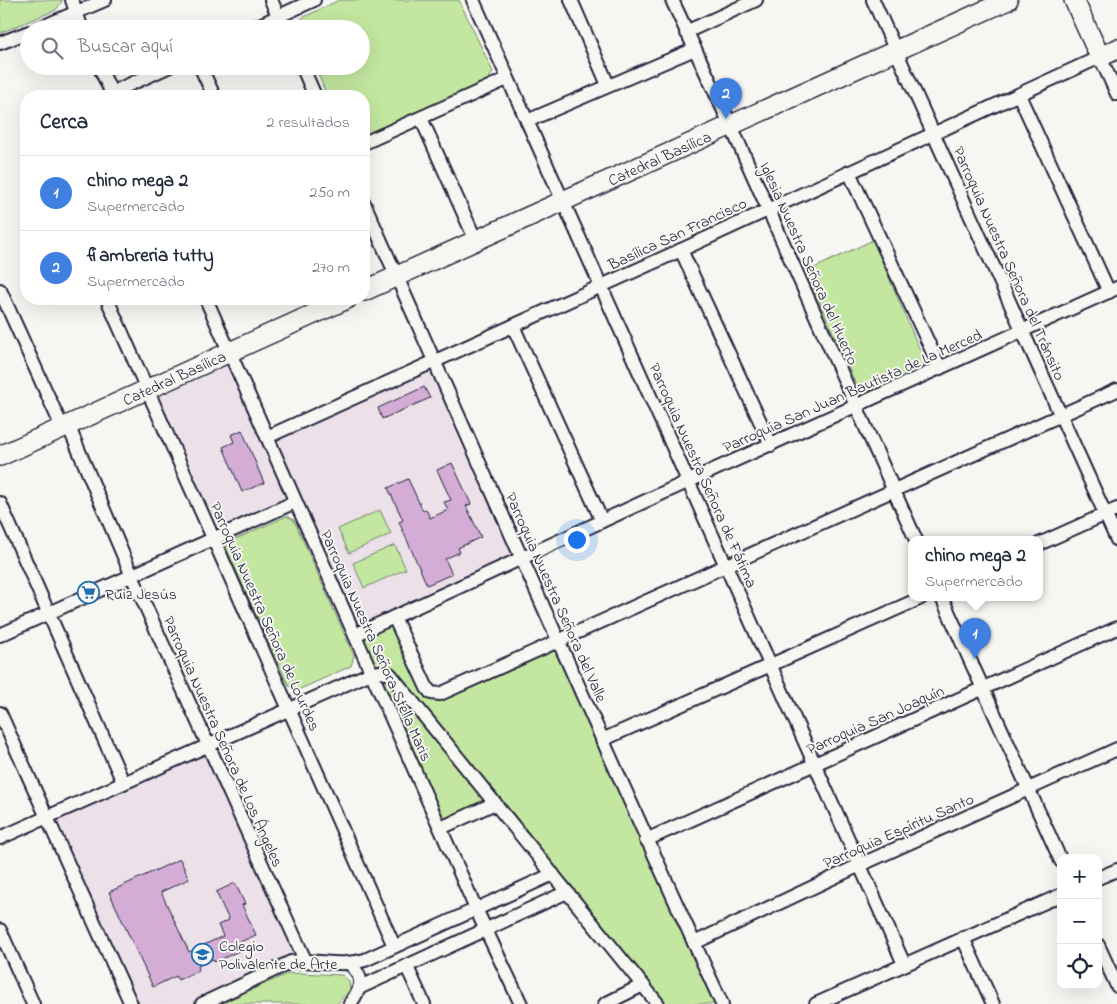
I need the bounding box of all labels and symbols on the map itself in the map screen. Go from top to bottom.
pin: 2 [710,78,742,119]
street label: Catedral Basílica [604,126,716,193]
street label: Parroquia Nuestra Señora del Tránsito [946,143,1071,385]
street label: Iglesia Nuestra Señora del Huerto [752,158,864,369]
street label: Basílica San Francisco [604,192,751,278]
street label: Parroquia San Juan Bautista de La Merced [719,324,986,460]
street label: Catedral Basílica [119,345,230,413]
street label: Parroquia Nuestra Señora de Fátima [642,360,763,592]
street label: Parroquia Nuestra Señora del Valle [498,489,613,707]
street label: Parroquia Nuestra Señora de Lourdes [203,498,326,735]
street label: Parroquia Nuestra Señora Stella Maris [313,526,437,765]
your location [564,527,590,553]
supermarket icon: Ruiz Jesús [77,581,101,605]
place label: Ruiz Jesús [105,583,177,607]
street label: Parroquia Nuestra Señora de Los Ángeles [156,612,289,871]
pin: 1 [959,618,991,659]
street label: Parroquia San Joaquín [803,680,949,762]
street label: Parroquia Espíritu Santo [820,788,978,876]
place label: Colegio Polivalente de Arte [219,935,338,977]
school or university icon: Colegio Polivalente de Arte [191,942,215,966]

